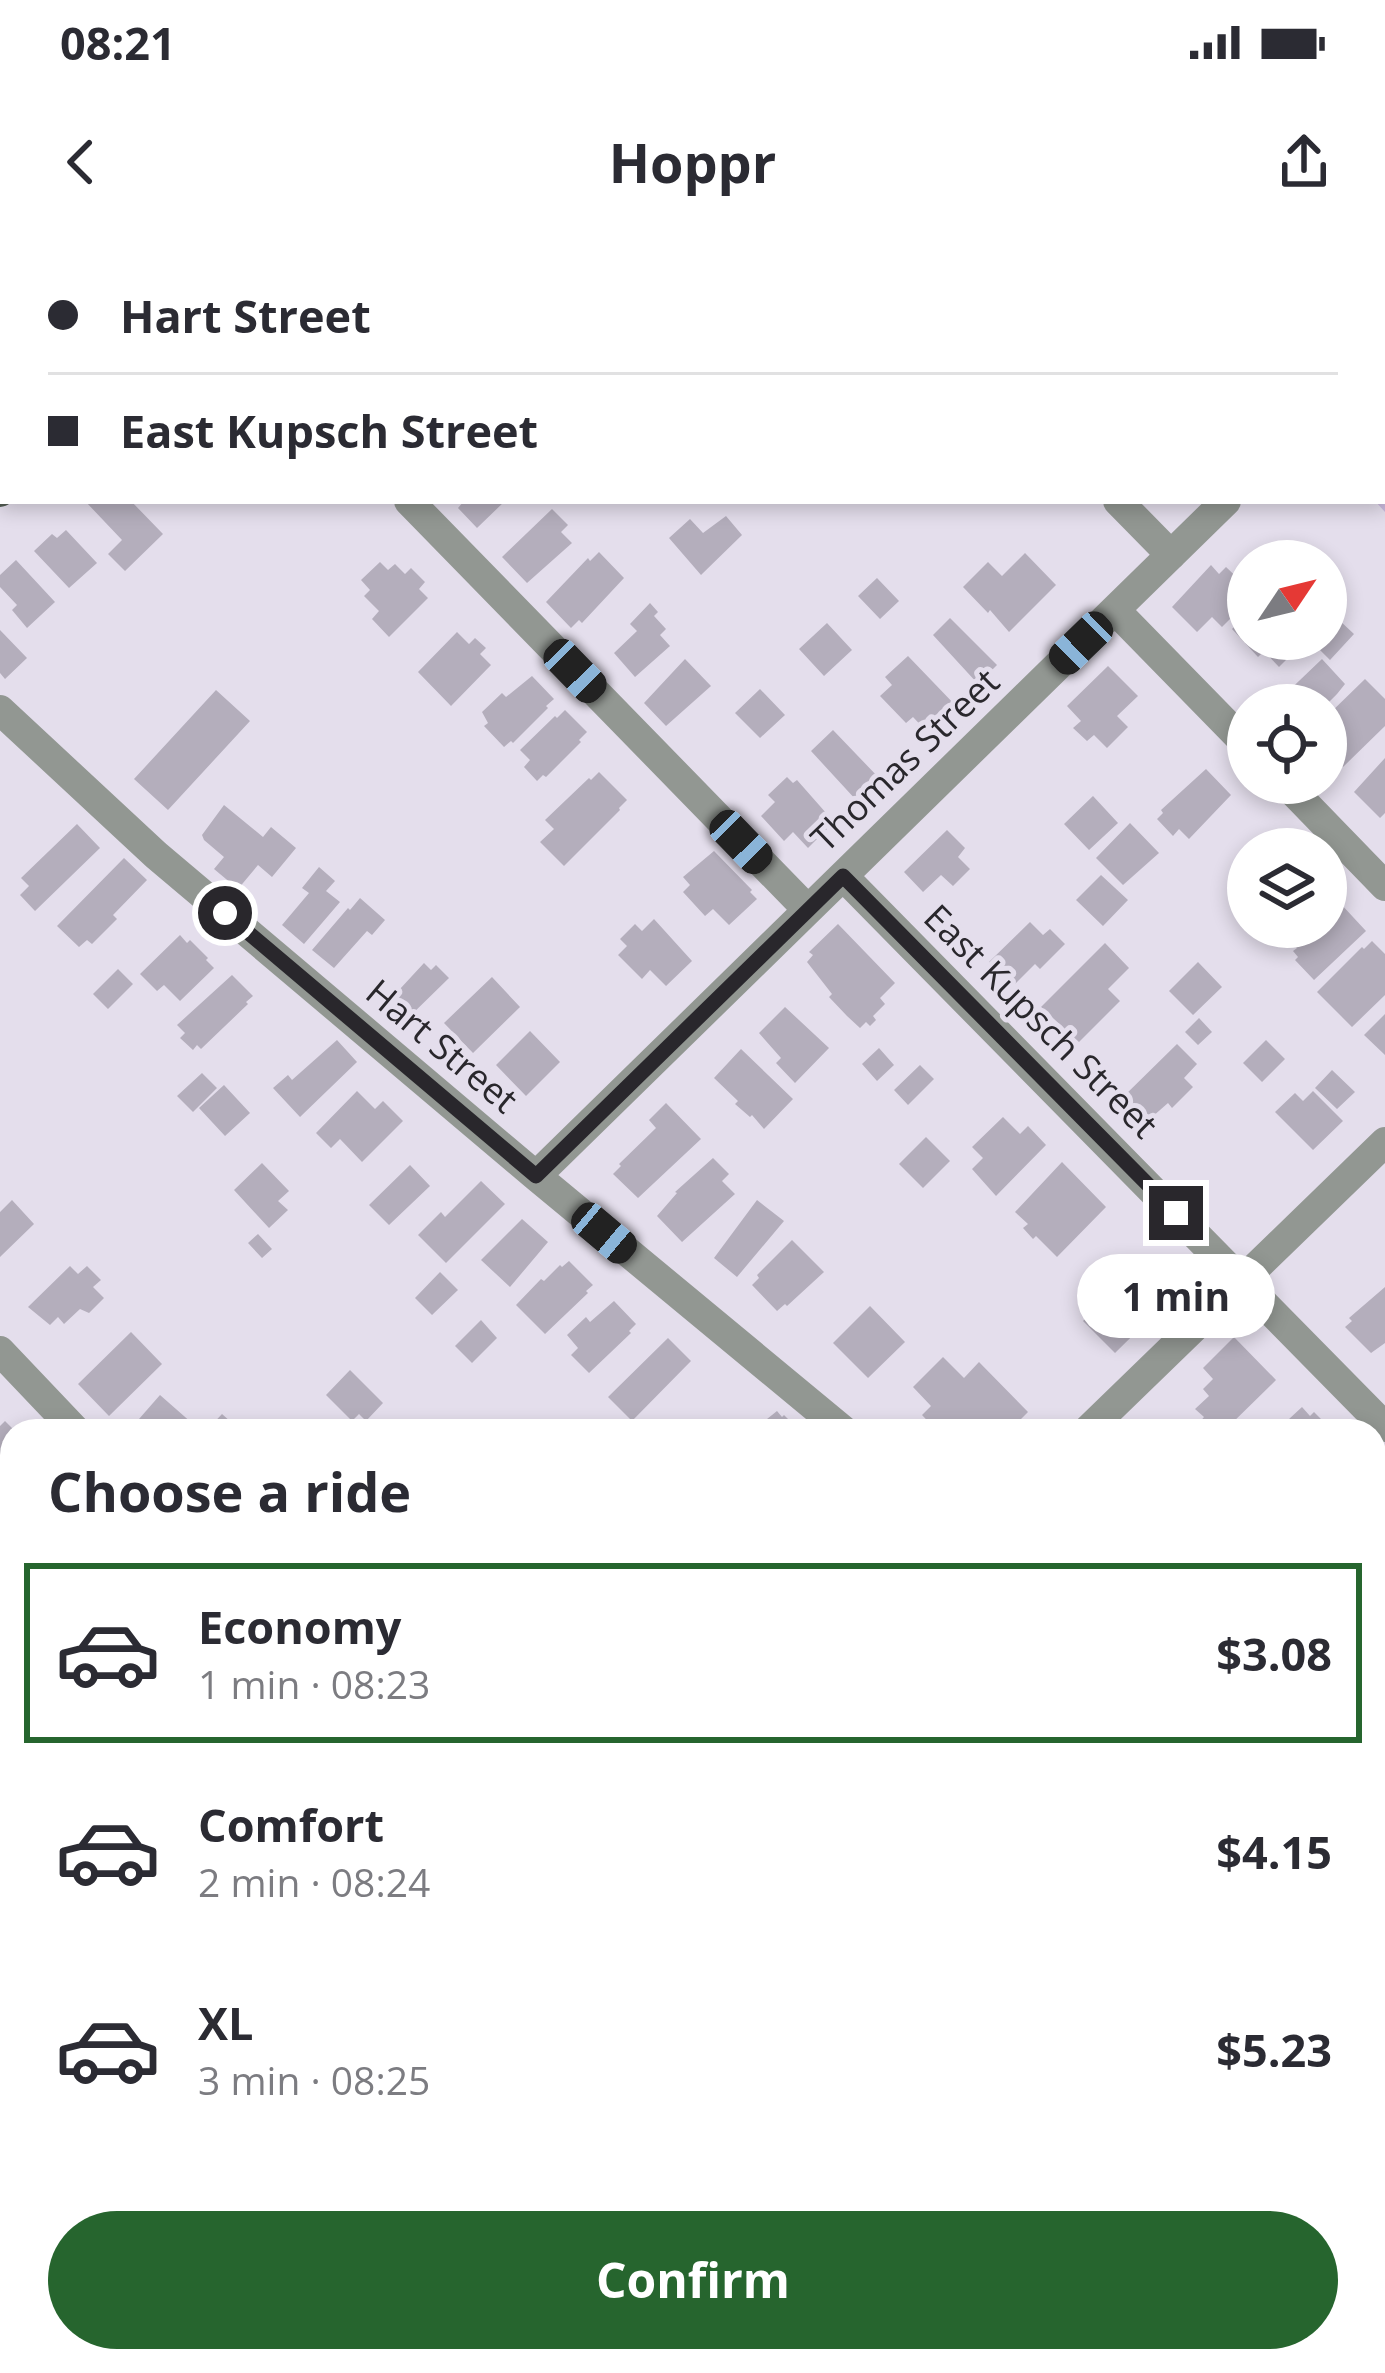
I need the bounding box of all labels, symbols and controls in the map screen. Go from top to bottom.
text: 08:21 [60,12,176,73]
text: Hoppr [609,125,776,199]
icon: back [48,129,114,195]
icon: share [1271,129,1337,195]
text: Hart Street [120,285,371,346]
text: East Kupsch Street [120,400,538,461]
north arrow [1227,540,1347,660]
map controls [1227,540,1347,948]
car [1043,605,1119,681]
car [537,633,613,709]
street label: Thomas Street [800,657,1009,862]
button: locate [1227,684,1347,804]
car [703,804,779,880]
button: layers [1227,828,1347,948]
route start [198,886,252,940]
street label: East Kupsch Street [914,893,1169,1148]
street label: Hart Street [356,968,529,1124]
route end [1149,1186,1203,1240]
car [565,1196,643,1270]
callout: 1 min [1077,1255,1275,1339]
text: 1 min [1122,1269,1230,1322]
text: Choose a ride [48,1454,411,1528]
text: Economy [198,1596,401,1657]
icon: car [54,1599,162,1707]
text: $3.08 [1216,1623,1332,1684]
text: 1 min · 08:23 [198,1657,430,1710]
text: Comfort [198,1794,384,1855]
icon: car [54,1797,162,1905]
text: $4.15 [1216,1821,1332,1882]
text: 2 min · 08:24 [198,1855,430,1908]
text: XL [198,1992,253,2053]
icon: car [54,1995,162,2103]
text: $5.23 [1216,2019,1332,2080]
text: 3 min · 08:25 [198,2053,430,2106]
button: Confirm [48,2211,1338,2349]

